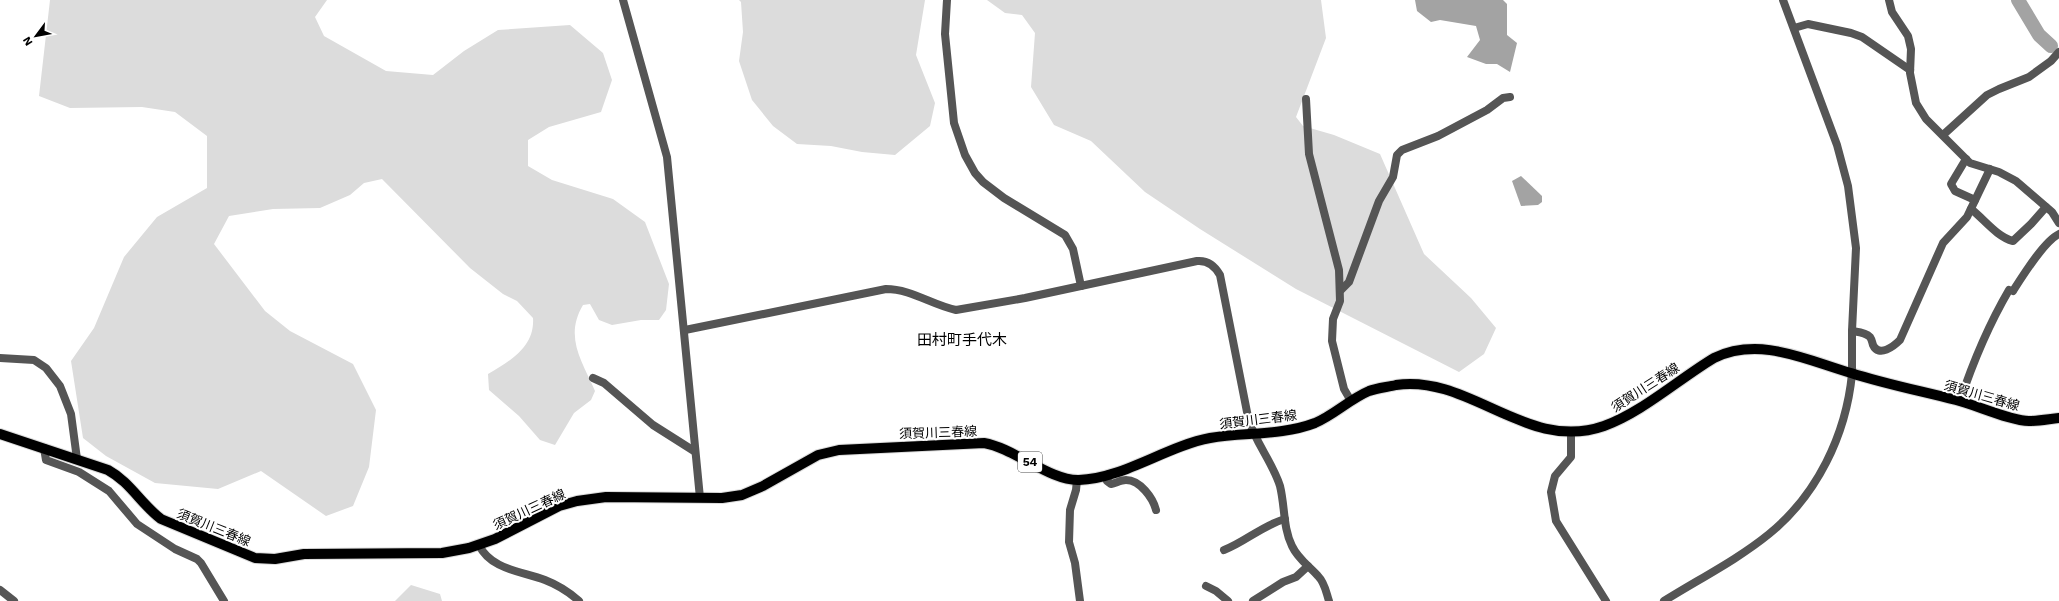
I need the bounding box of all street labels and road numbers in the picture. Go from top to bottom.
street label: 須賀川三春線 [1608,360,1682,415]
street label: 須賀川三春線 [1942,378,2021,413]
street label: 須賀川三春線 [1218,407,1298,432]
street label: 須賀川三春線 [899,424,977,441]
road number: 54 [1018,452,1042,472]
street label: 須賀川三春線 [491,486,568,533]
street label: 須賀川三春線 [175,506,253,549]

